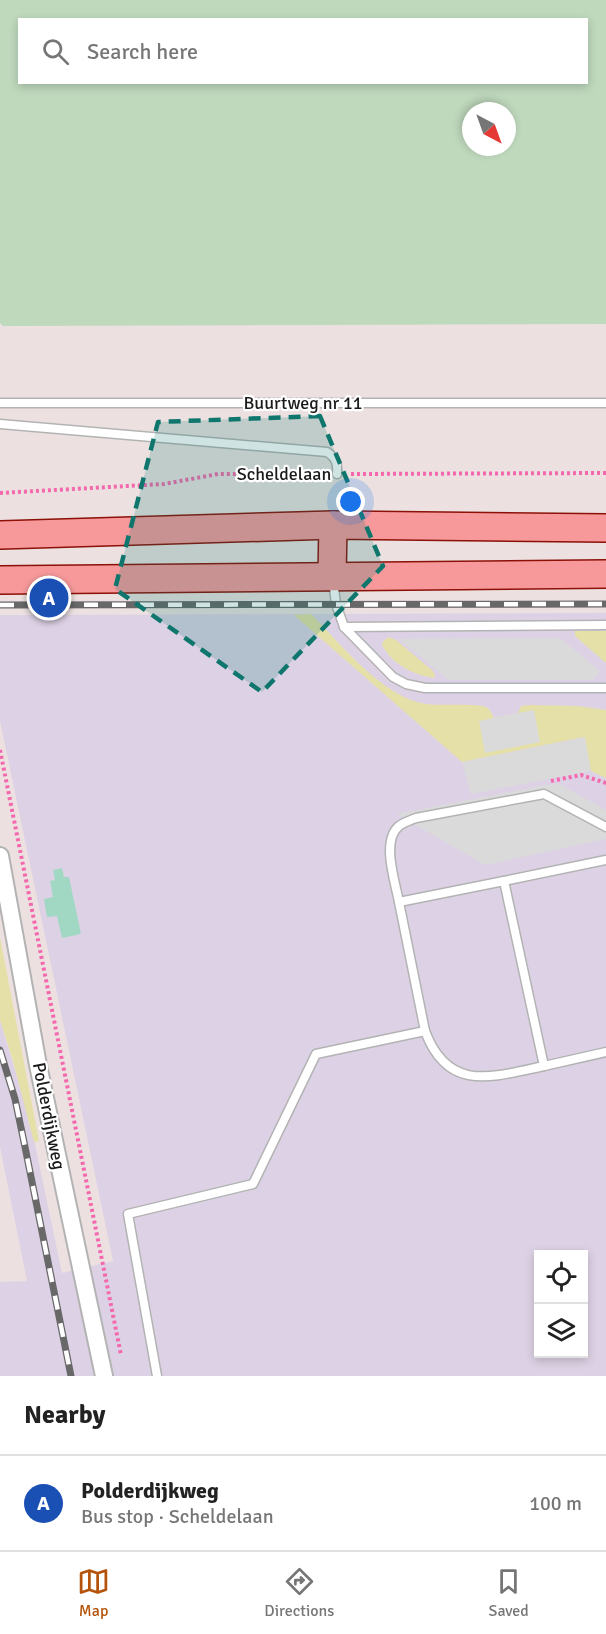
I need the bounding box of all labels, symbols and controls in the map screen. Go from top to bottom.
search box [18,18,588,84]
icon: search [39,35,72,68]
text: Search here [87,38,198,65]
north arrow [462,102,516,156]
street label: Buurtweg nr 11 [243,392,363,414]
street label: Scheldelaan [237,463,331,485]
your location [336,487,365,516]
pin: A [29,576,68,620]
street label: Polderdijkweg [28,1060,70,1172]
map controls [534,1250,588,1358]
button: locate [534,1250,588,1304]
button: layers [534,1304,588,1358]
text: Nearby [24,1399,105,1431]
text: Polderdijkweg [81,1477,219,1504]
text: A [37,1491,50,1516]
text: 100 m [529,1491,582,1516]
text: Bus stop · Scheldelaan [81,1504,274,1529]
tab: Map [77,1565,110,1621]
tab: Directions [264,1565,334,1621]
tab: Saved [489,1565,529,1621]

